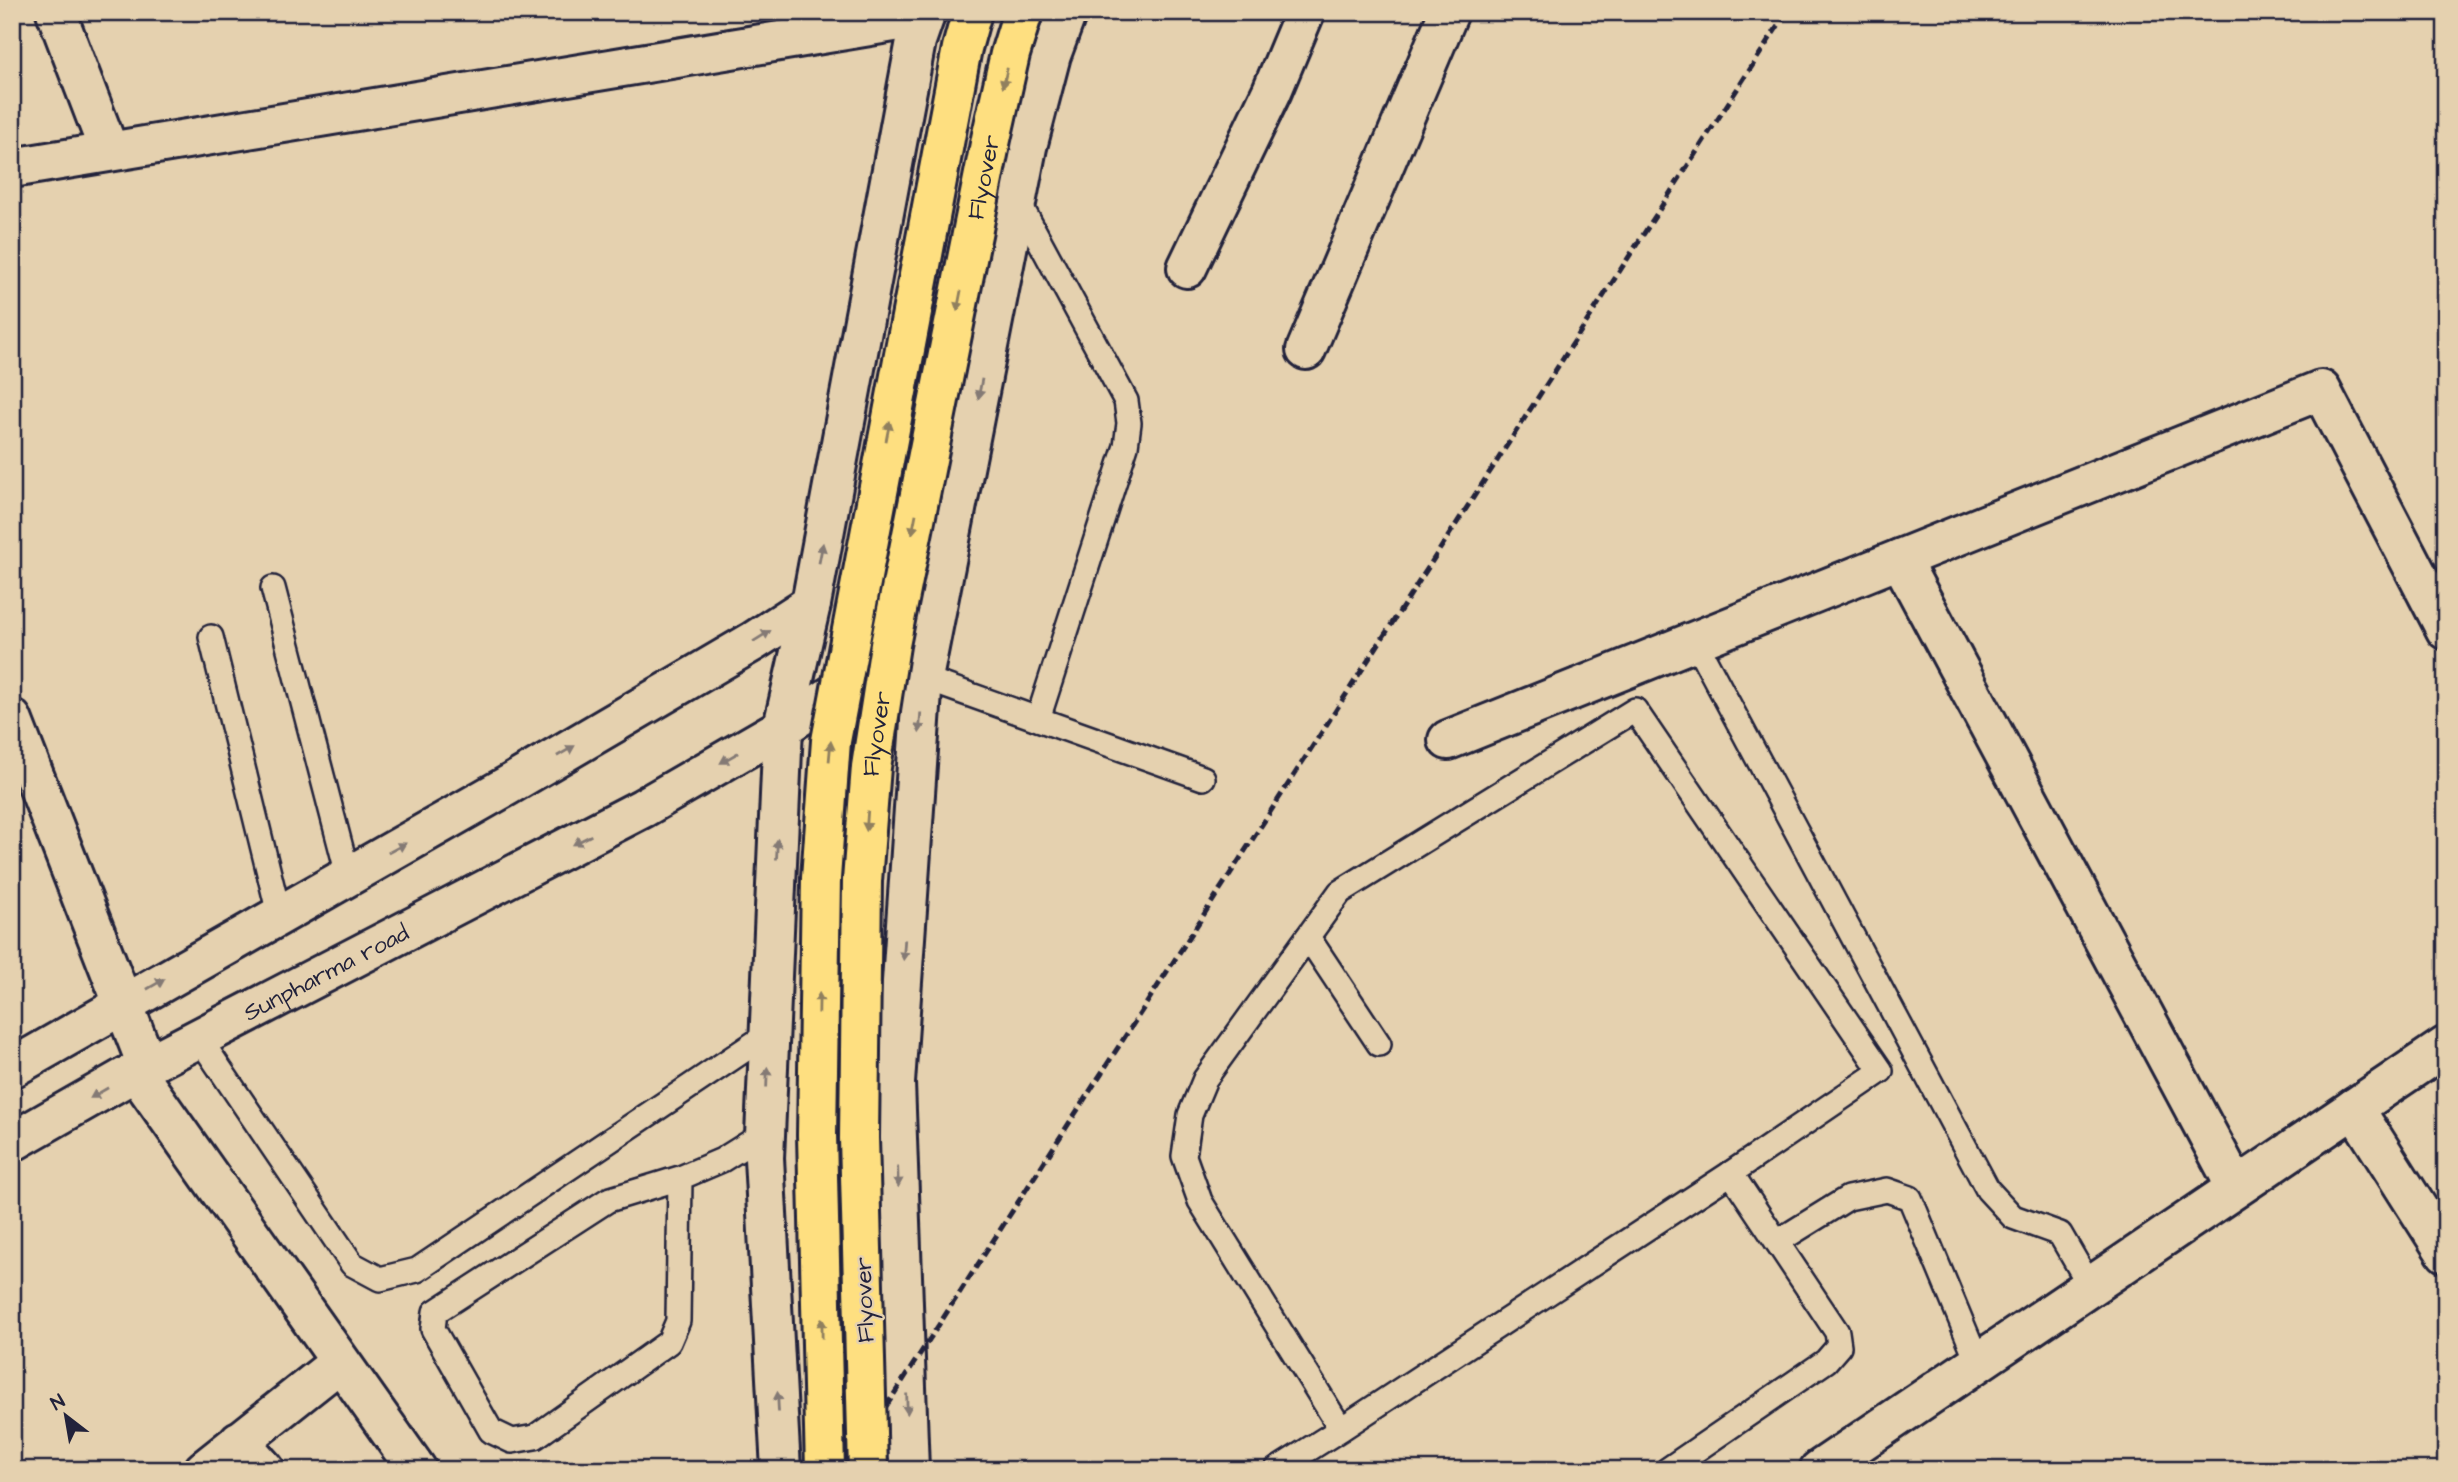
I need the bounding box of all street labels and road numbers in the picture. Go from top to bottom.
street label: Flyover [959,132,1009,223]
street label: Flyover [854,689,901,778]
street label: Sunpharma road [238,916,415,1030]
street label: Flyover [847,1256,884,1343]

